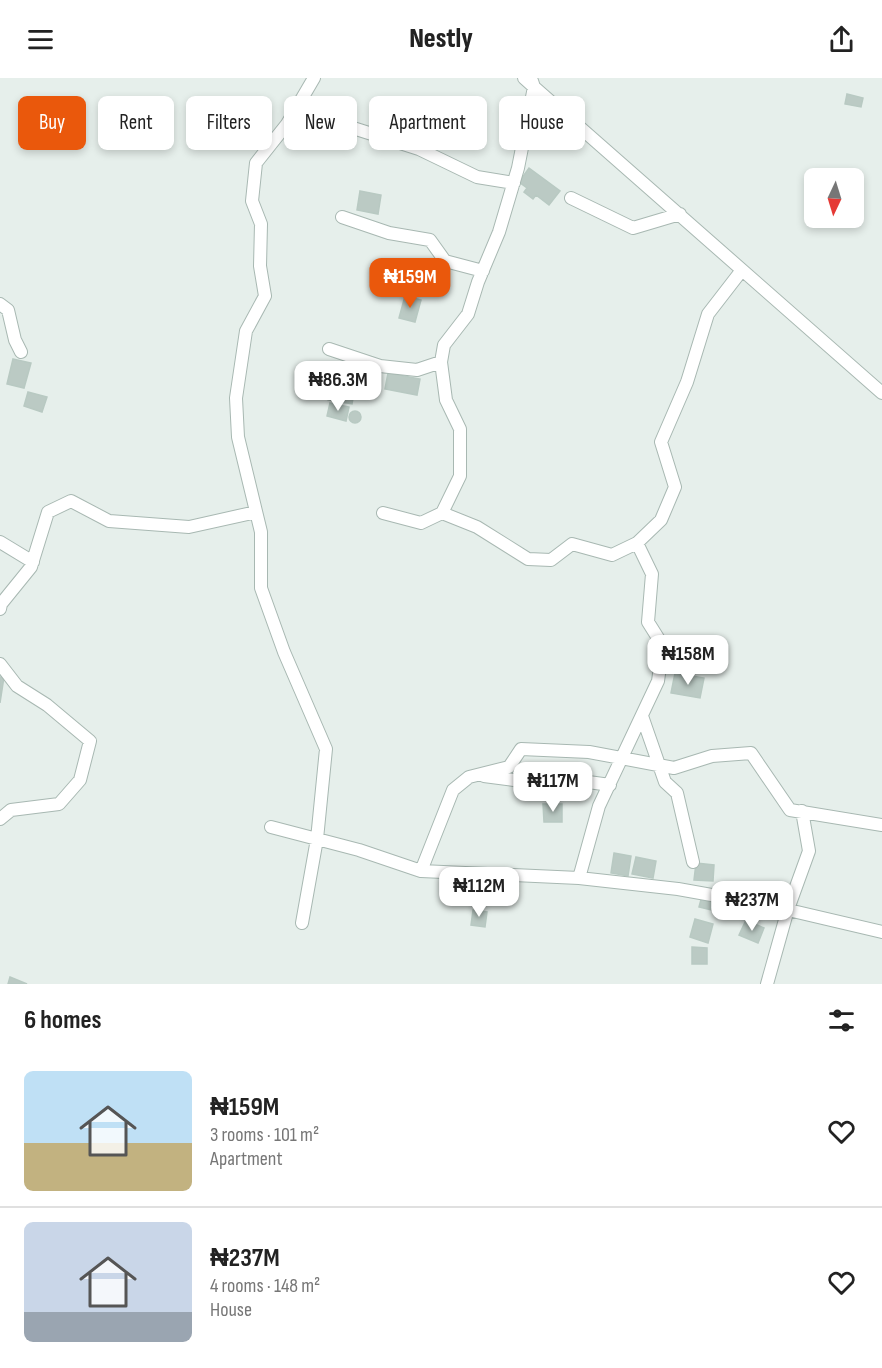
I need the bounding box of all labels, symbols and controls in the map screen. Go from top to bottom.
icon: menu [24,23,57,56]
text: Nestly [409,23,473,55]
icon: share [825,23,858,56]
chip: Buy [18,96,86,150]
chip: Rent [98,96,174,150]
chip: Filters [186,96,272,150]
chip: New [284,96,357,150]
chip: Apartment [369,96,487,150]
chip: House [499,96,585,150]
north arrow [804,168,864,228]
map controls [804,168,864,228]
pin: ₦159M [368,258,452,309]
text: ₦159M [383,265,437,289]
pin: ₦86.3M [289,361,387,412]
text: ₦86.3M [308,368,368,392]
pin: ₦158M [646,635,730,686]
text: ₦158M [661,642,715,666]
pin: ₦117M [511,762,595,813]
text: ₦117M [527,769,579,793]
pin: ₦112M [437,867,521,918]
text: ₦112M [453,874,505,898]
pin: ₦237M [710,881,794,932]
text: ₦237M [725,888,779,912]
icon: filters [825,1004,858,1037]
text: 6 homes [24,1005,102,1036]
text: ₦159M [210,1092,279,1123]
icon: home [72,1095,144,1167]
icon: heart [825,1115,858,1148]
text: 3 rooms · 101 m² [210,1123,319,1147]
text: Apartment [210,1147,283,1171]
text: ₦237M [210,1243,280,1274]
icon: home [72,1246,144,1318]
icon: heart [825,1266,858,1299]
text: 4 rooms · 148 m² [210,1274,320,1298]
text: House [210,1298,252,1322]

